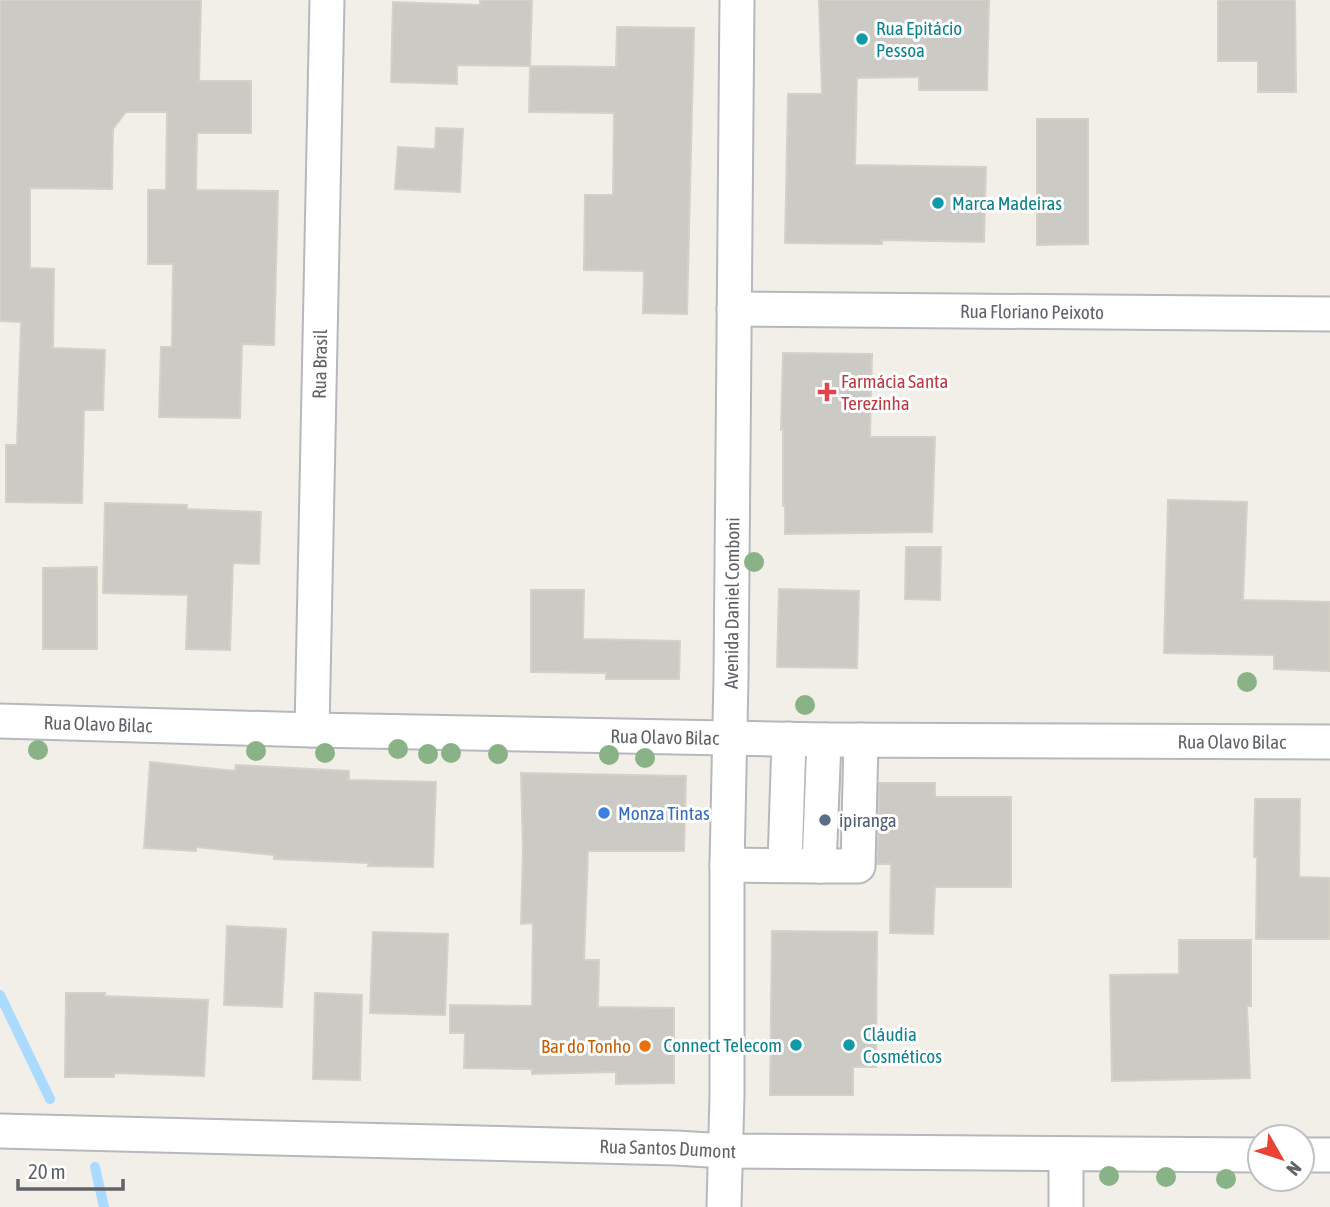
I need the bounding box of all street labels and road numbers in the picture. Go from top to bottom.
street label: Rua Floriano Peixoto [960,300,1104,323]
street label: Rua Brasil [308,329,331,399]
street label: Avenida Daniel Comboni [720,517,743,689]
street label: Rua Olavo Bilac [43,711,154,736]
street label: Rua Olavo Bilac [610,725,720,749]
street label: Rua Olavo Bilac [1177,730,1287,753]
street label: Rua Santos Dumont [599,1135,736,1162]

